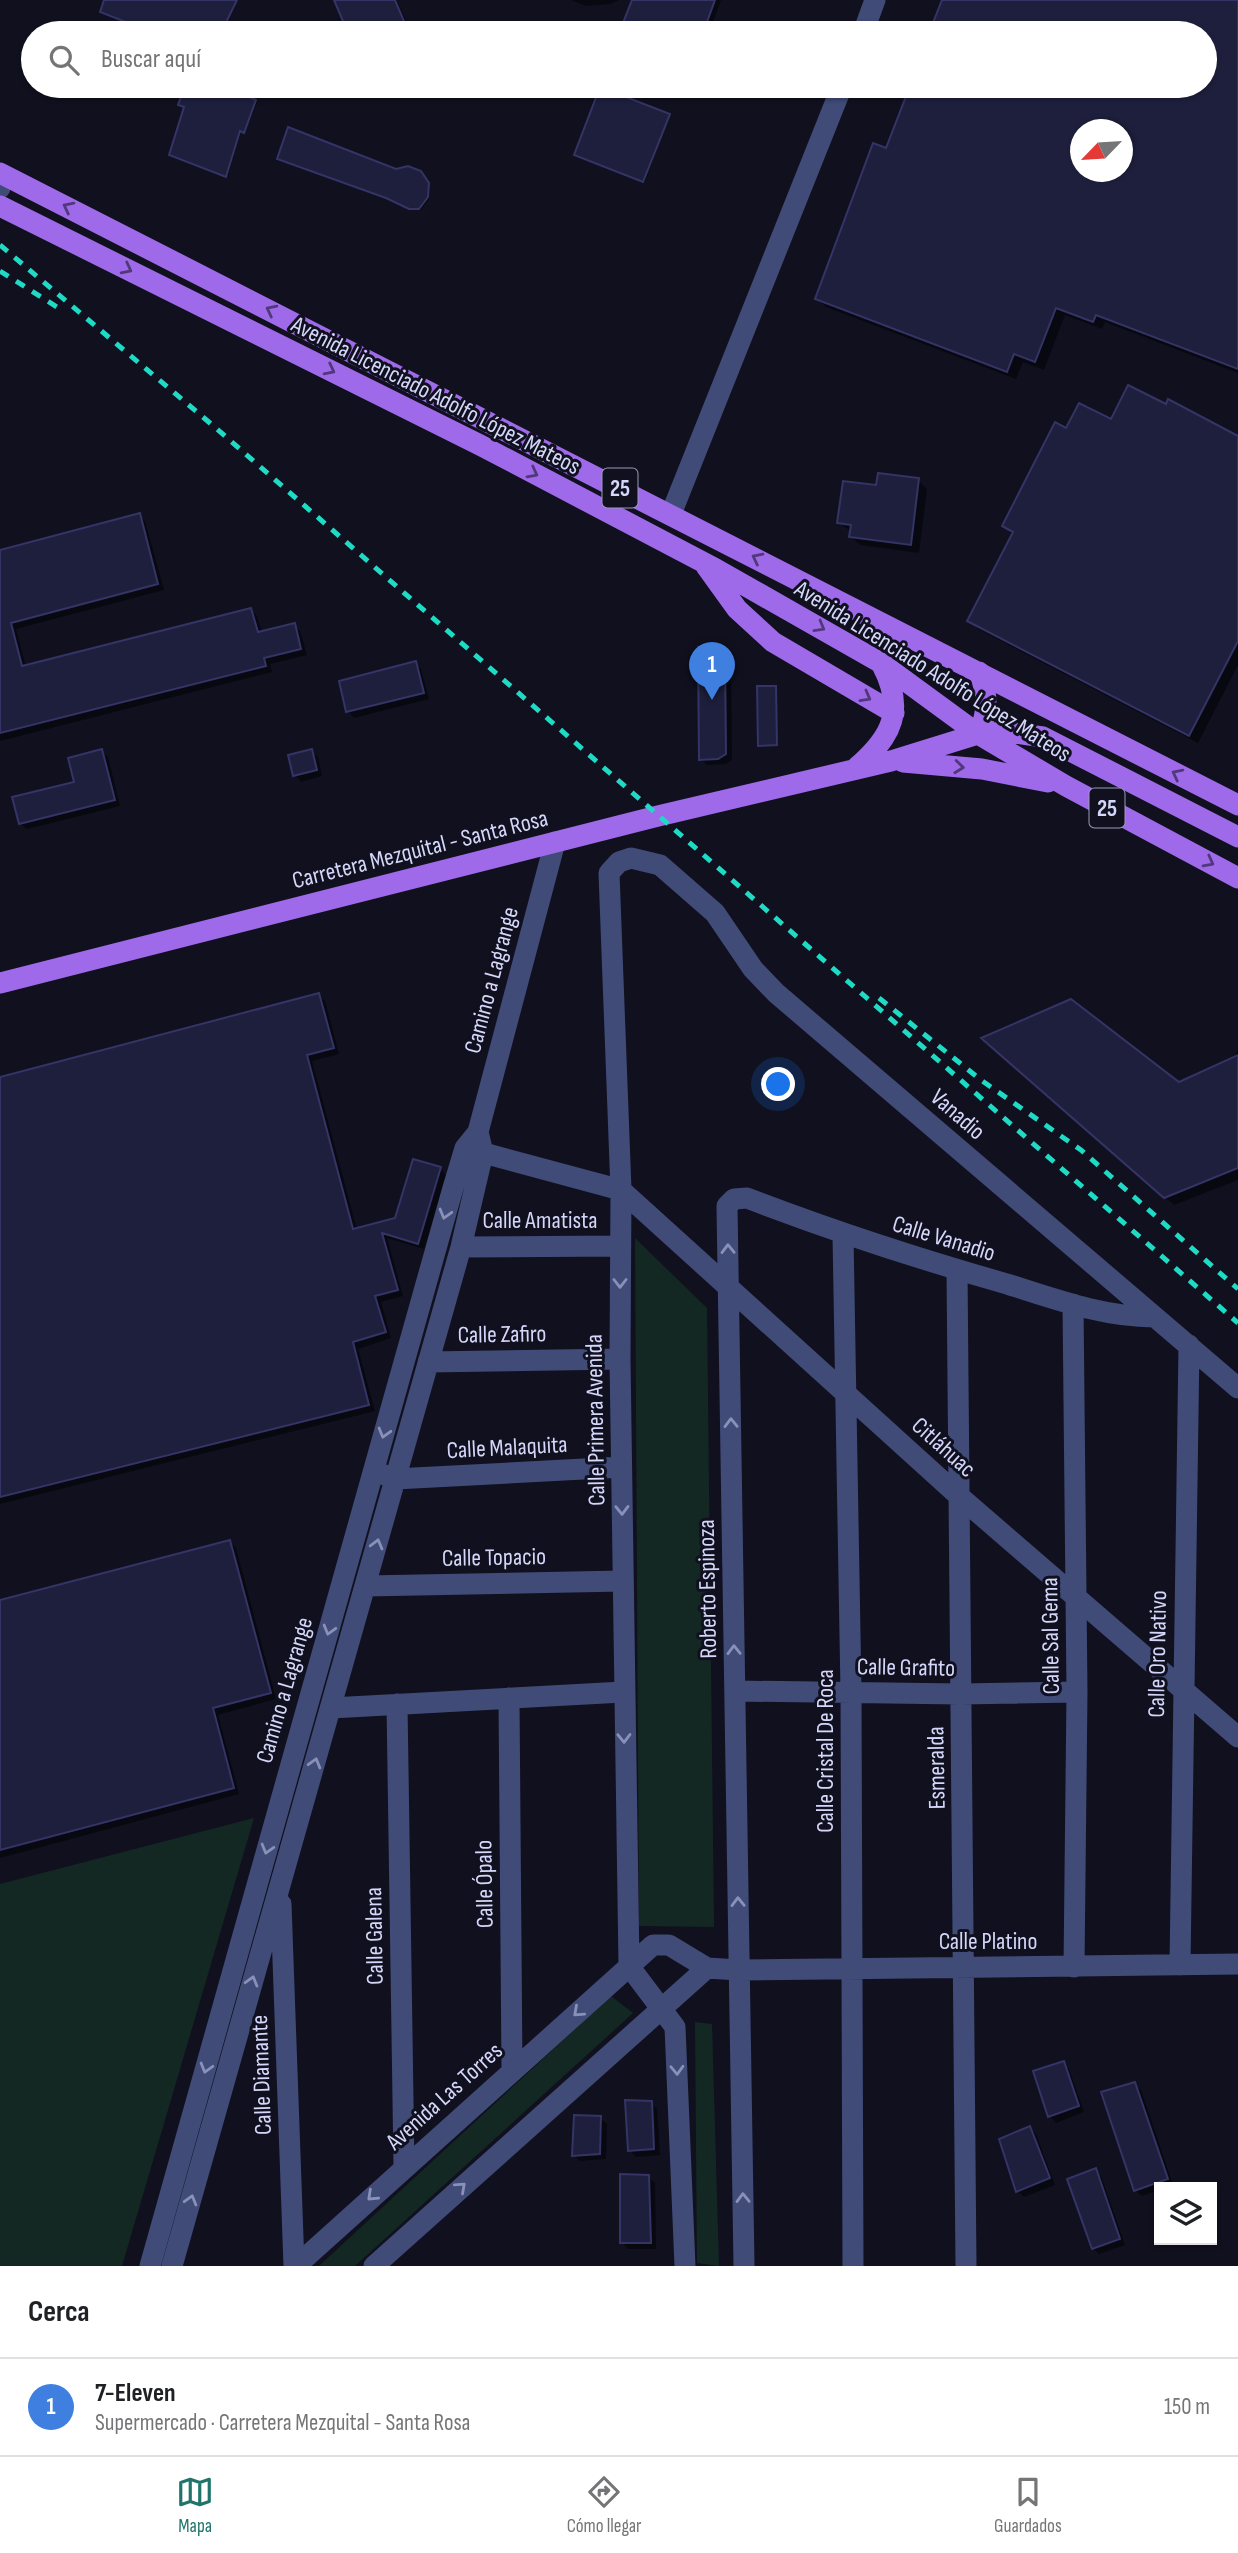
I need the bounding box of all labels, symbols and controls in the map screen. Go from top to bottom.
search box [21,21,1217,98]
icon: search [45,41,83,79]
text: Buscar aquí [101,44,201,75]
north arrow [1070,119,1133,182]
one-way arrow [63,202,75,216]
one-way arrow [120,260,132,274]
one-way arrow [266,305,278,318]
street label: Avenida Licenciado Adolfo López Mateos [286,309,585,481]
one-way arrow [323,362,335,376]
one-way arrow [526,465,539,478]
road number: 25 [602,468,638,508]
one-way arrow [752,552,764,566]
street label: Avenida Licenciado Adolfo López Mateos [788,574,1076,769]
one-way arrow [813,619,826,632]
pin: 1 [689,642,735,700]
one-way arrow [858,689,871,702]
one-way arrow [953,759,964,774]
one-way arrow [1172,769,1184,782]
road number: 25 [1090,788,1124,828]
street label: Carretera Mezquital - Santa Rosa [289,804,551,895]
one-way arrow [1202,854,1214,867]
street label: Camino a Lagrange [458,904,525,1056]
your location [761,1067,795,1101]
street label: Vanadio [924,1083,991,1146]
street label: Calle Amatista [482,1206,598,1235]
one-way arrow [439,1207,454,1219]
street label: Calle Vanadio [889,1209,999,1268]
one-way arrow [720,1243,736,1253]
one-way arrow [612,1277,627,1288]
street label: Calle Zafiro [457,1319,547,1350]
street label: Calle Primera Avenida [580,1334,611,1506]
street label: Citláhuac [906,1411,982,1484]
one-way arrow [723,1417,739,1427]
one-way arrow [378,1426,392,1438]
street label: Calle Malaquita [446,1430,568,1465]
one-way arrow [614,1505,630,1516]
street label: Roberto Espinoza [692,1519,723,1659]
one-way arrow [369,1538,384,1550]
street label: Calle Topacio [442,1542,546,1573]
street label: Calle Sal Gema [1035,1577,1066,1695]
street label: Calle Oro Nativo [1142,1590,1173,1718]
street label: Camino a Lagrange [250,1614,319,1766]
one-way arrow [322,1624,337,1636]
one-way arrow [726,1644,742,1655]
street label: Calle Grafito [857,1652,955,1683]
street label: Calle Cristal De Roca [811,1669,840,1833]
street label: Esmeralda [921,1726,952,1810]
one-way arrow [616,1733,632,1743]
one-way arrow [306,1757,321,1769]
street label: Calle Ópalo [469,1840,500,1928]
one-way arrow [261,1843,275,1855]
street label: Calle Galena [359,1887,390,1985]
one-way arrow [730,1896,746,1907]
street label: Calle Platino [939,1927,1037,1956]
one-way arrow [244,1976,259,1988]
one-way arrow [573,2003,586,2016]
street label: Calle Diamante [245,2014,278,2136]
street label: Avenida Las Torres [379,2036,509,2157]
one-way arrow [199,2062,214,2074]
one-way arrow [669,2065,684,2076]
map controls [1154,2182,1217,2245]
button: layers [1154,2182,1217,2245]
one-way arrow [453,2183,466,2196]
one-way arrow [367,2188,380,2200]
one-way arrow [735,2192,750,2203]
one-way arrow [182,2195,197,2207]
text: Cerca [28,2294,90,2330]
text: 7-Eleven [95,2378,176,2409]
text: 1 [46,2393,56,2421]
text: 150 m [1164,2393,1210,2421]
text: Supermercado · Carretera Mezquital - Santa Rosa [95,2409,470,2437]
tab: Mapa [176,2473,214,2538]
tab: Cómo llegar [567,2473,642,2538]
tab: Guardados [994,2473,1062,2538]

